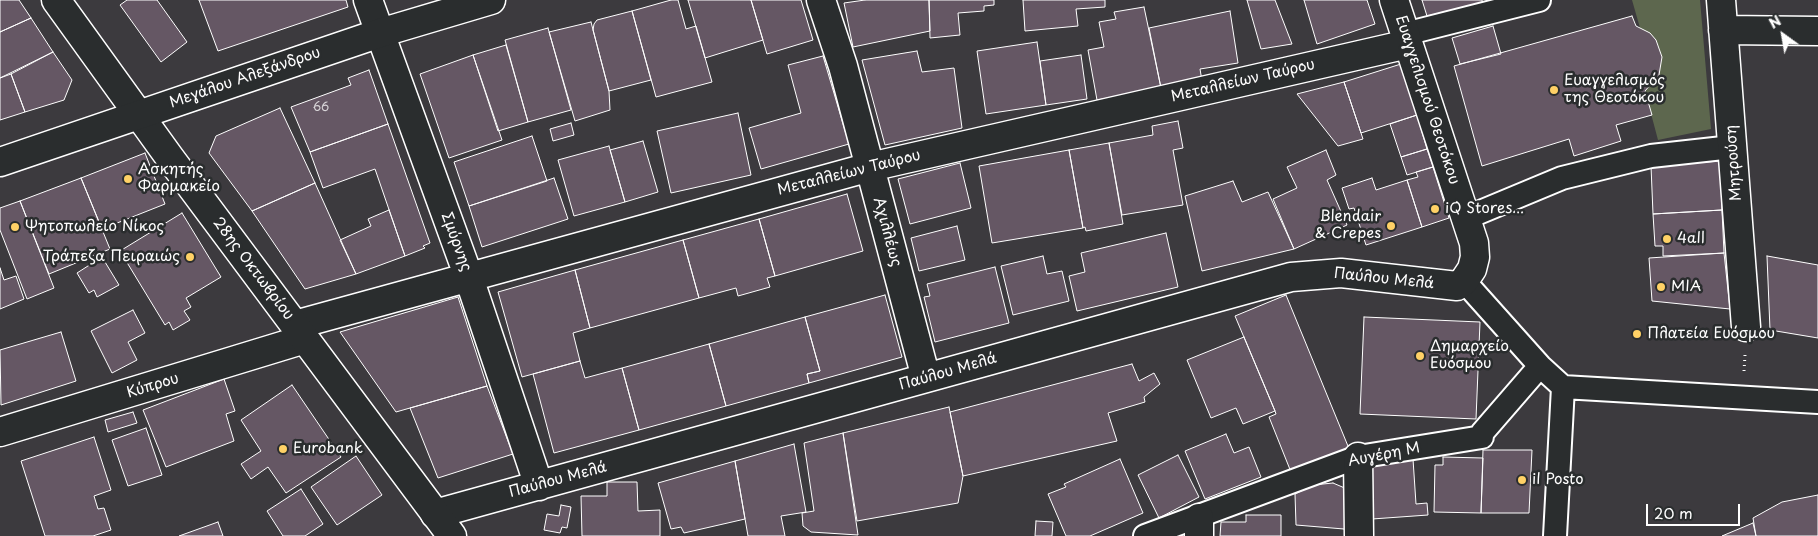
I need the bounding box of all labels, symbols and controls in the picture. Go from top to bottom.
north arrow [1758,10,1808,60]
text: N [1765,10,1785,34]
street label: Ευαγγελισμού Θεοτόκου [1391,13,1463,187]
street label: Μεγάλου Αλεξάνδρου [167,44,323,112]
street label: Μεταλλείων Ταύρου [1169,56,1317,106]
place label: Ευαγγελισμός της Θεοτόκου [1564,72,1665,107]
marker: Ευαγγελισμός της Θεοτόκου [1548,84,1560,96]
house number: 66 [313,101,329,115]
street label: Μητρούση [1722,124,1746,202]
street label: Μεταλλείων Ταύρου [776,146,922,200]
place label: Ασκητής Φαρμακείο [138,161,220,196]
marker: Ασκητής Φαρμακείο [122,173,134,185]
street label: Αχιλλέως [869,195,905,269]
place label: iQ Stores... [1445,200,1524,218]
marker: iQ Stores... [1429,203,1441,215]
place label: Blendair & Crepes [1315,208,1381,243]
street label: Σμύρνης [437,210,475,274]
street label: 28ης Οκτωβρίου [209,214,297,324]
place label: Ψητοπωλείο Νίκος [25,218,164,236]
marker: Blendair & Crepes [1385,220,1397,232]
marker: Ψητοπωλείο Νίκος [9,221,21,233]
place label: 4all [1677,230,1705,248]
marker: 4all [1661,233,1673,245]
place label: Τράπεζα Πειραιώς [43,248,180,266]
marker: Τράπεζα Πειραιώς [184,251,196,263]
street label: Παύλου Μελά [1333,265,1435,293]
place label: ΜΙΑ [1671,278,1701,296]
marker: ΜΙΑ [1655,281,1667,293]
place label: Πλατεία Ευόσμου [1647,325,1775,343]
marker: Πλατεία Ευόσμου [1631,328,1643,340]
place label: Δημαρχείο Ευόσμου [1430,338,1509,373]
street label: Παύλου Μελά [897,349,999,395]
marker: Δημαρχείο Ευόσμου [1414,350,1426,362]
street label: Κύπρου [125,370,181,402]
street label: Αυγέρη Μ [1346,439,1422,471]
place label: Eurobank [293,440,363,458]
marker: Eurobank [277,443,289,455]
street label: Παύλου Μελά [507,458,609,502]
place label: il Posto [1532,471,1584,489]
marker: il Posto [1516,474,1528,486]
scale bar [1648,494,1742,526]
text: 20 m [1654,501,1693,524]

